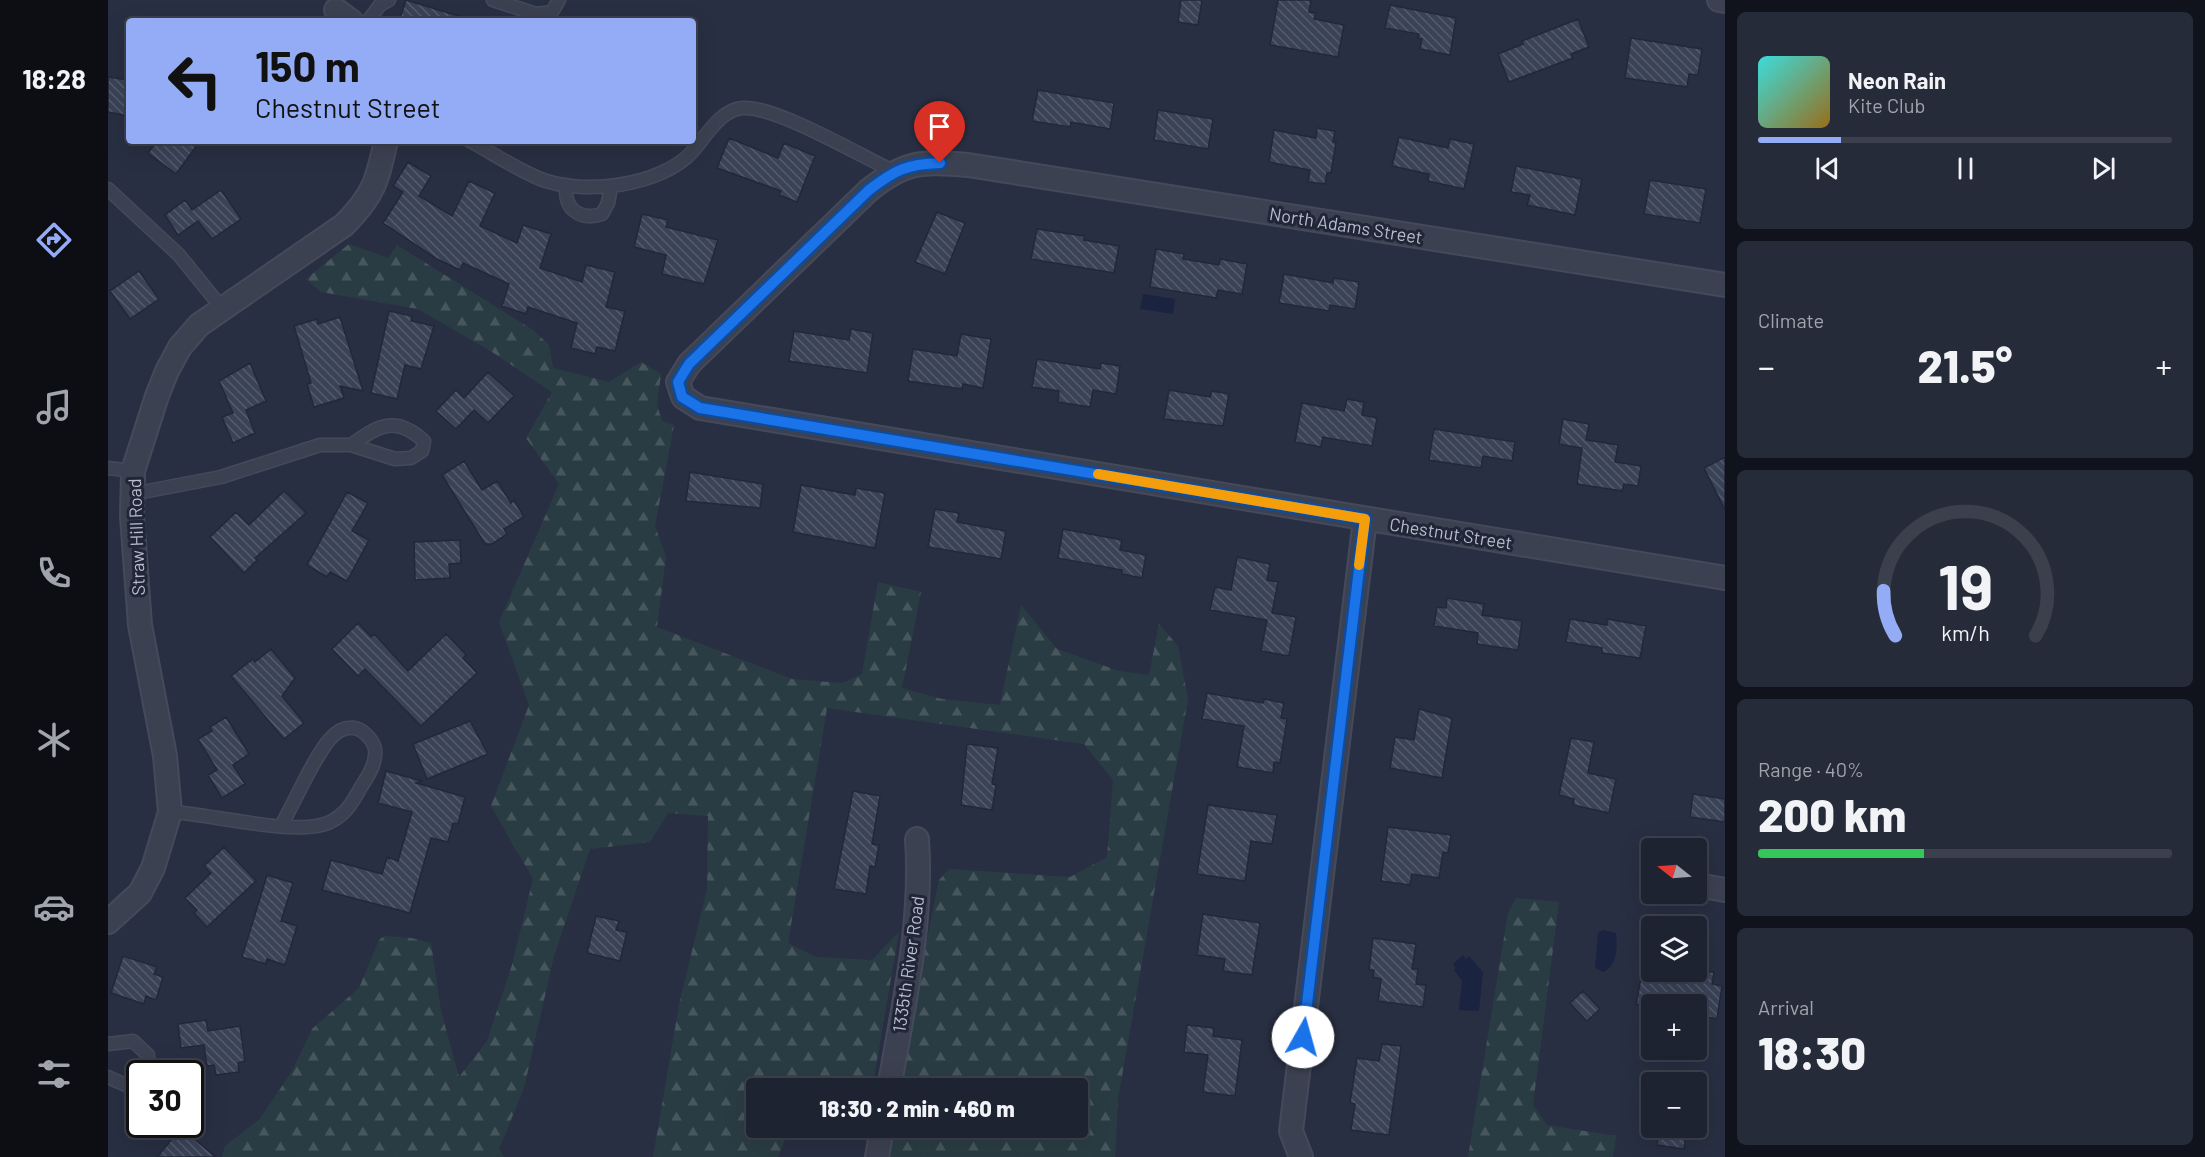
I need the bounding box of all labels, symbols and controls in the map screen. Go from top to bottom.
text: 150 m [255,40,360,90]
icon: left [156,42,234,120]
text: 18:28 [22,62,86,94]
text: Neon Rain [1848,67,1946,93]
text: Chestnut Street [255,91,441,123]
text: Kite Club [1848,93,1925,117]
pin [914,101,965,163]
icon: arrive [923,110,956,143]
icon: previous [1811,152,1844,185]
icon: pause [1949,152,1982,185]
icon: next [2087,152,2120,185]
street label: North Adams Street [1268,202,1424,248]
icon: directions [33,219,75,261]
text: Climate [1758,308,1824,332]
text: 21.5° [1918,338,2012,392]
text: − [1758,346,1775,386]
text: + [2156,346,2172,386]
icon: music [33,386,75,428]
street label: Straw Hill Road [123,478,149,596]
street label: Chestnut Street [1388,512,1514,554]
text: 19 [1937,548,1993,622]
icon: phone [33,552,75,594]
text: km/h [1941,620,1989,645]
icon: climate [33,719,75,761]
text: Range · 40% [1758,757,1864,781]
text: 200 km [1758,787,1906,841]
north arrow [1641,838,1707,904]
map controls [1641,838,1707,1138]
icon: car [33,886,75,928]
street label: 1335th River Road [888,894,928,1034]
button: layers [1641,916,1707,982]
button: + [1641,994,1707,1060]
text: Arrival [1758,995,1814,1019]
position arrow [1271,1005,1335,1069]
text: 18:30 [1758,1025,1866,1079]
icon: filters [33,1053,75,1095]
speed limit sign: 30 [126,1060,204,1138]
button: − [1641,1072,1707,1138]
text: 18:30 · 2 min · 460 m [819,1095,1015,1121]

